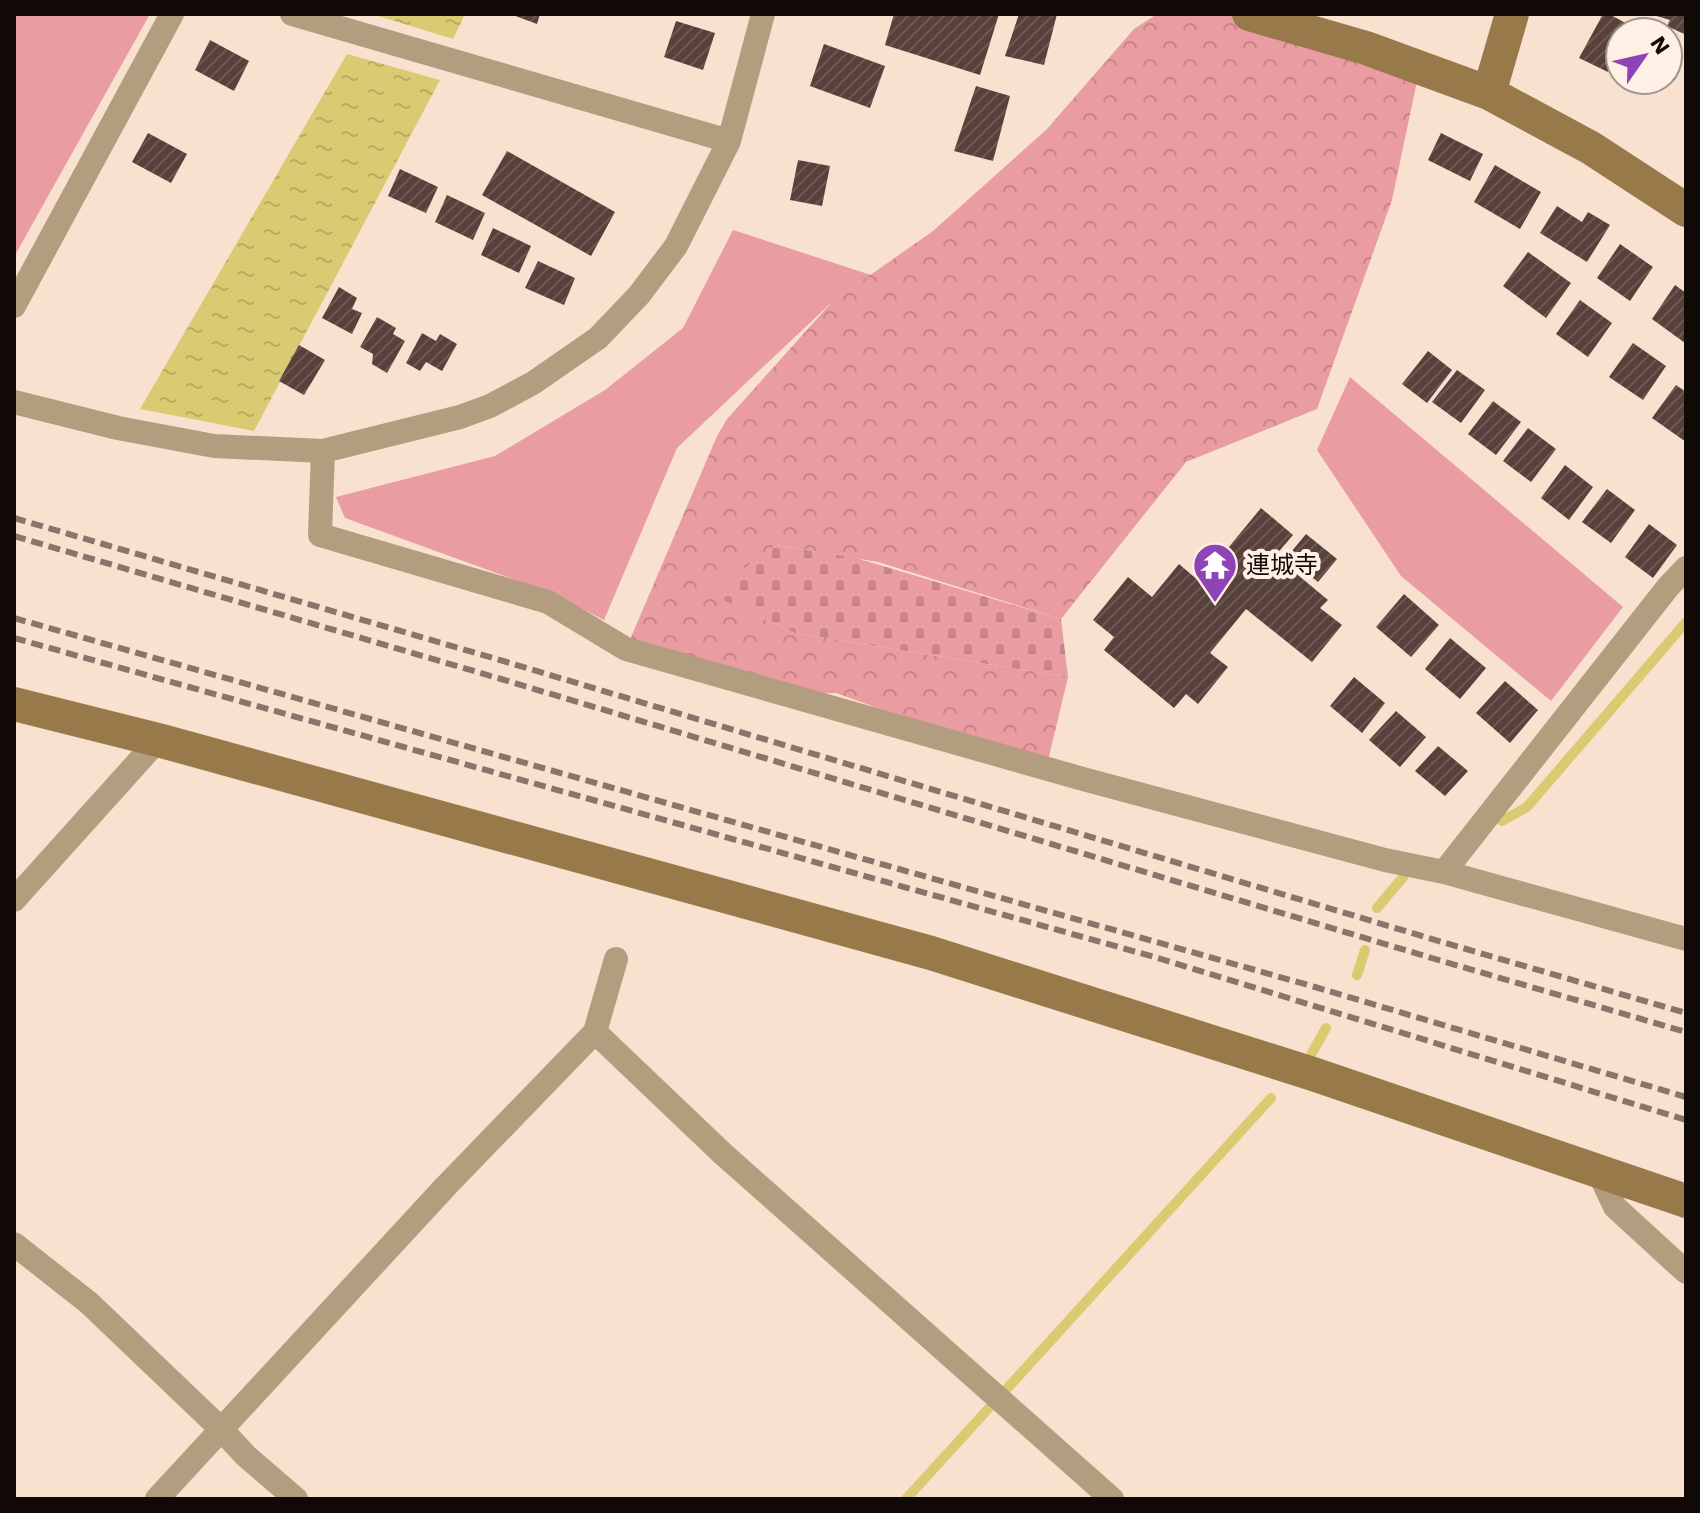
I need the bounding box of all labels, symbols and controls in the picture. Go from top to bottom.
north arrow [1604,16,1684,96]
text: N [1645,31,1675,59]
temple icon: 連城寺 [1191,541,1239,604]
place label: 連城寺 [1246,551,1318,579]

